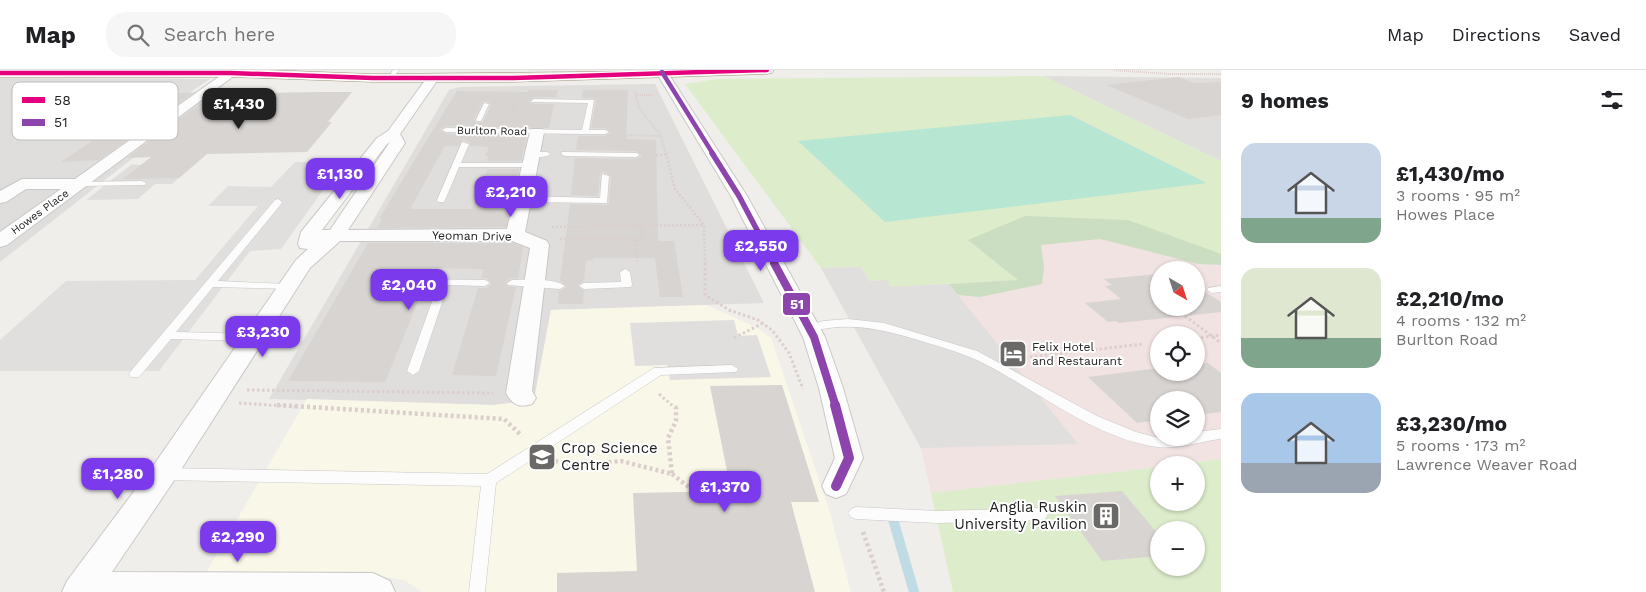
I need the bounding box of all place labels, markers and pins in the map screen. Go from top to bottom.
pin: £1,430 [198,88,280,130]
pin: £1,130 [299,158,381,200]
pin: £2,210 [470,176,552,218]
pin: £2,550 [720,230,802,272]
pin: £2,040 [368,268,450,311]
pin: £3,230 [222,316,304,358]
hotel icon: Felix Hotel and Restaurant [998,339,1028,369]
place label: Felix Hotel and Restaurant [1032,340,1122,368]
place label: Crop Science Centre [561,439,658,474]
school or university icon: Crop Science Centre [527,442,557,472]
pin: £1,280 [77,458,159,500]
pin: £1,370 [684,470,766,513]
place label: Anglia Ruskin University Pavilion [954,498,1087,533]
building icon: Anglia Ruskin University Pavilion [1091,501,1121,531]
pin: £2,290 [197,520,279,563]

